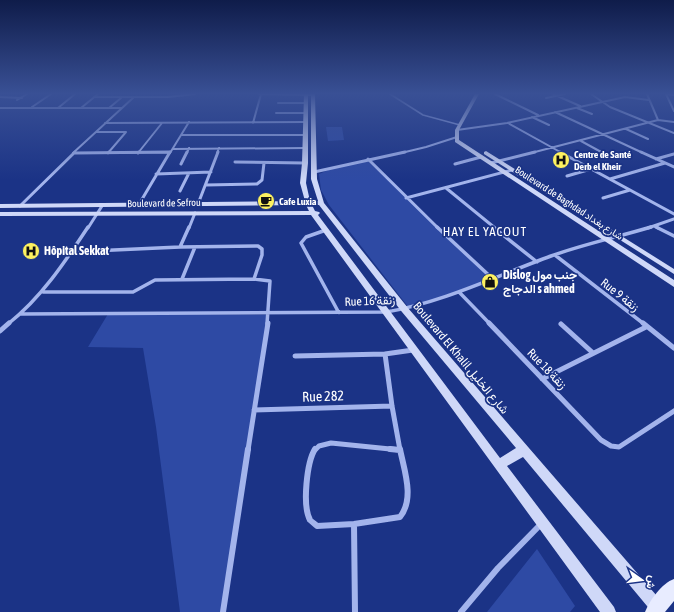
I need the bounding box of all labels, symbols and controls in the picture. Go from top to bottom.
place label: Centre de Santé Derb el Kheir [574,149,632,172]
hospital icon: Centre de Santé Derb el Kheir [551,150,571,170]
street label: Boulevard de Baghdad شارع بغداد [513,164,625,243]
cafe icon: Cafe Luxia [256,191,276,211]
place label: Cafe Luxia [279,196,317,207]
street label: Boulevard de Sefrou [127,197,201,209]
district label: HAY EL YACOUT [443,224,527,239]
hospital icon: Hôpital Sekkat [21,241,41,261]
place label: Hôpital Sekkat [44,244,110,258]
place label: Dislog جنب مول الدجاج s ahmed [503,268,577,297]
shop icon: Dislog جنب مول الدجاج s ahmed [480,272,500,292]
street label: Rue 9 زنقة [597,276,642,315]
street label: Rue 16 زنقة [344,293,396,310]
street label: Boulevard El Khalil شارع الخليل [409,299,512,418]
street label: Rue 18 زنقة [524,346,570,393]
street label: Rue 282 [302,387,344,405]
north arrow [622,560,662,600]
text: ش [643,574,659,590]

